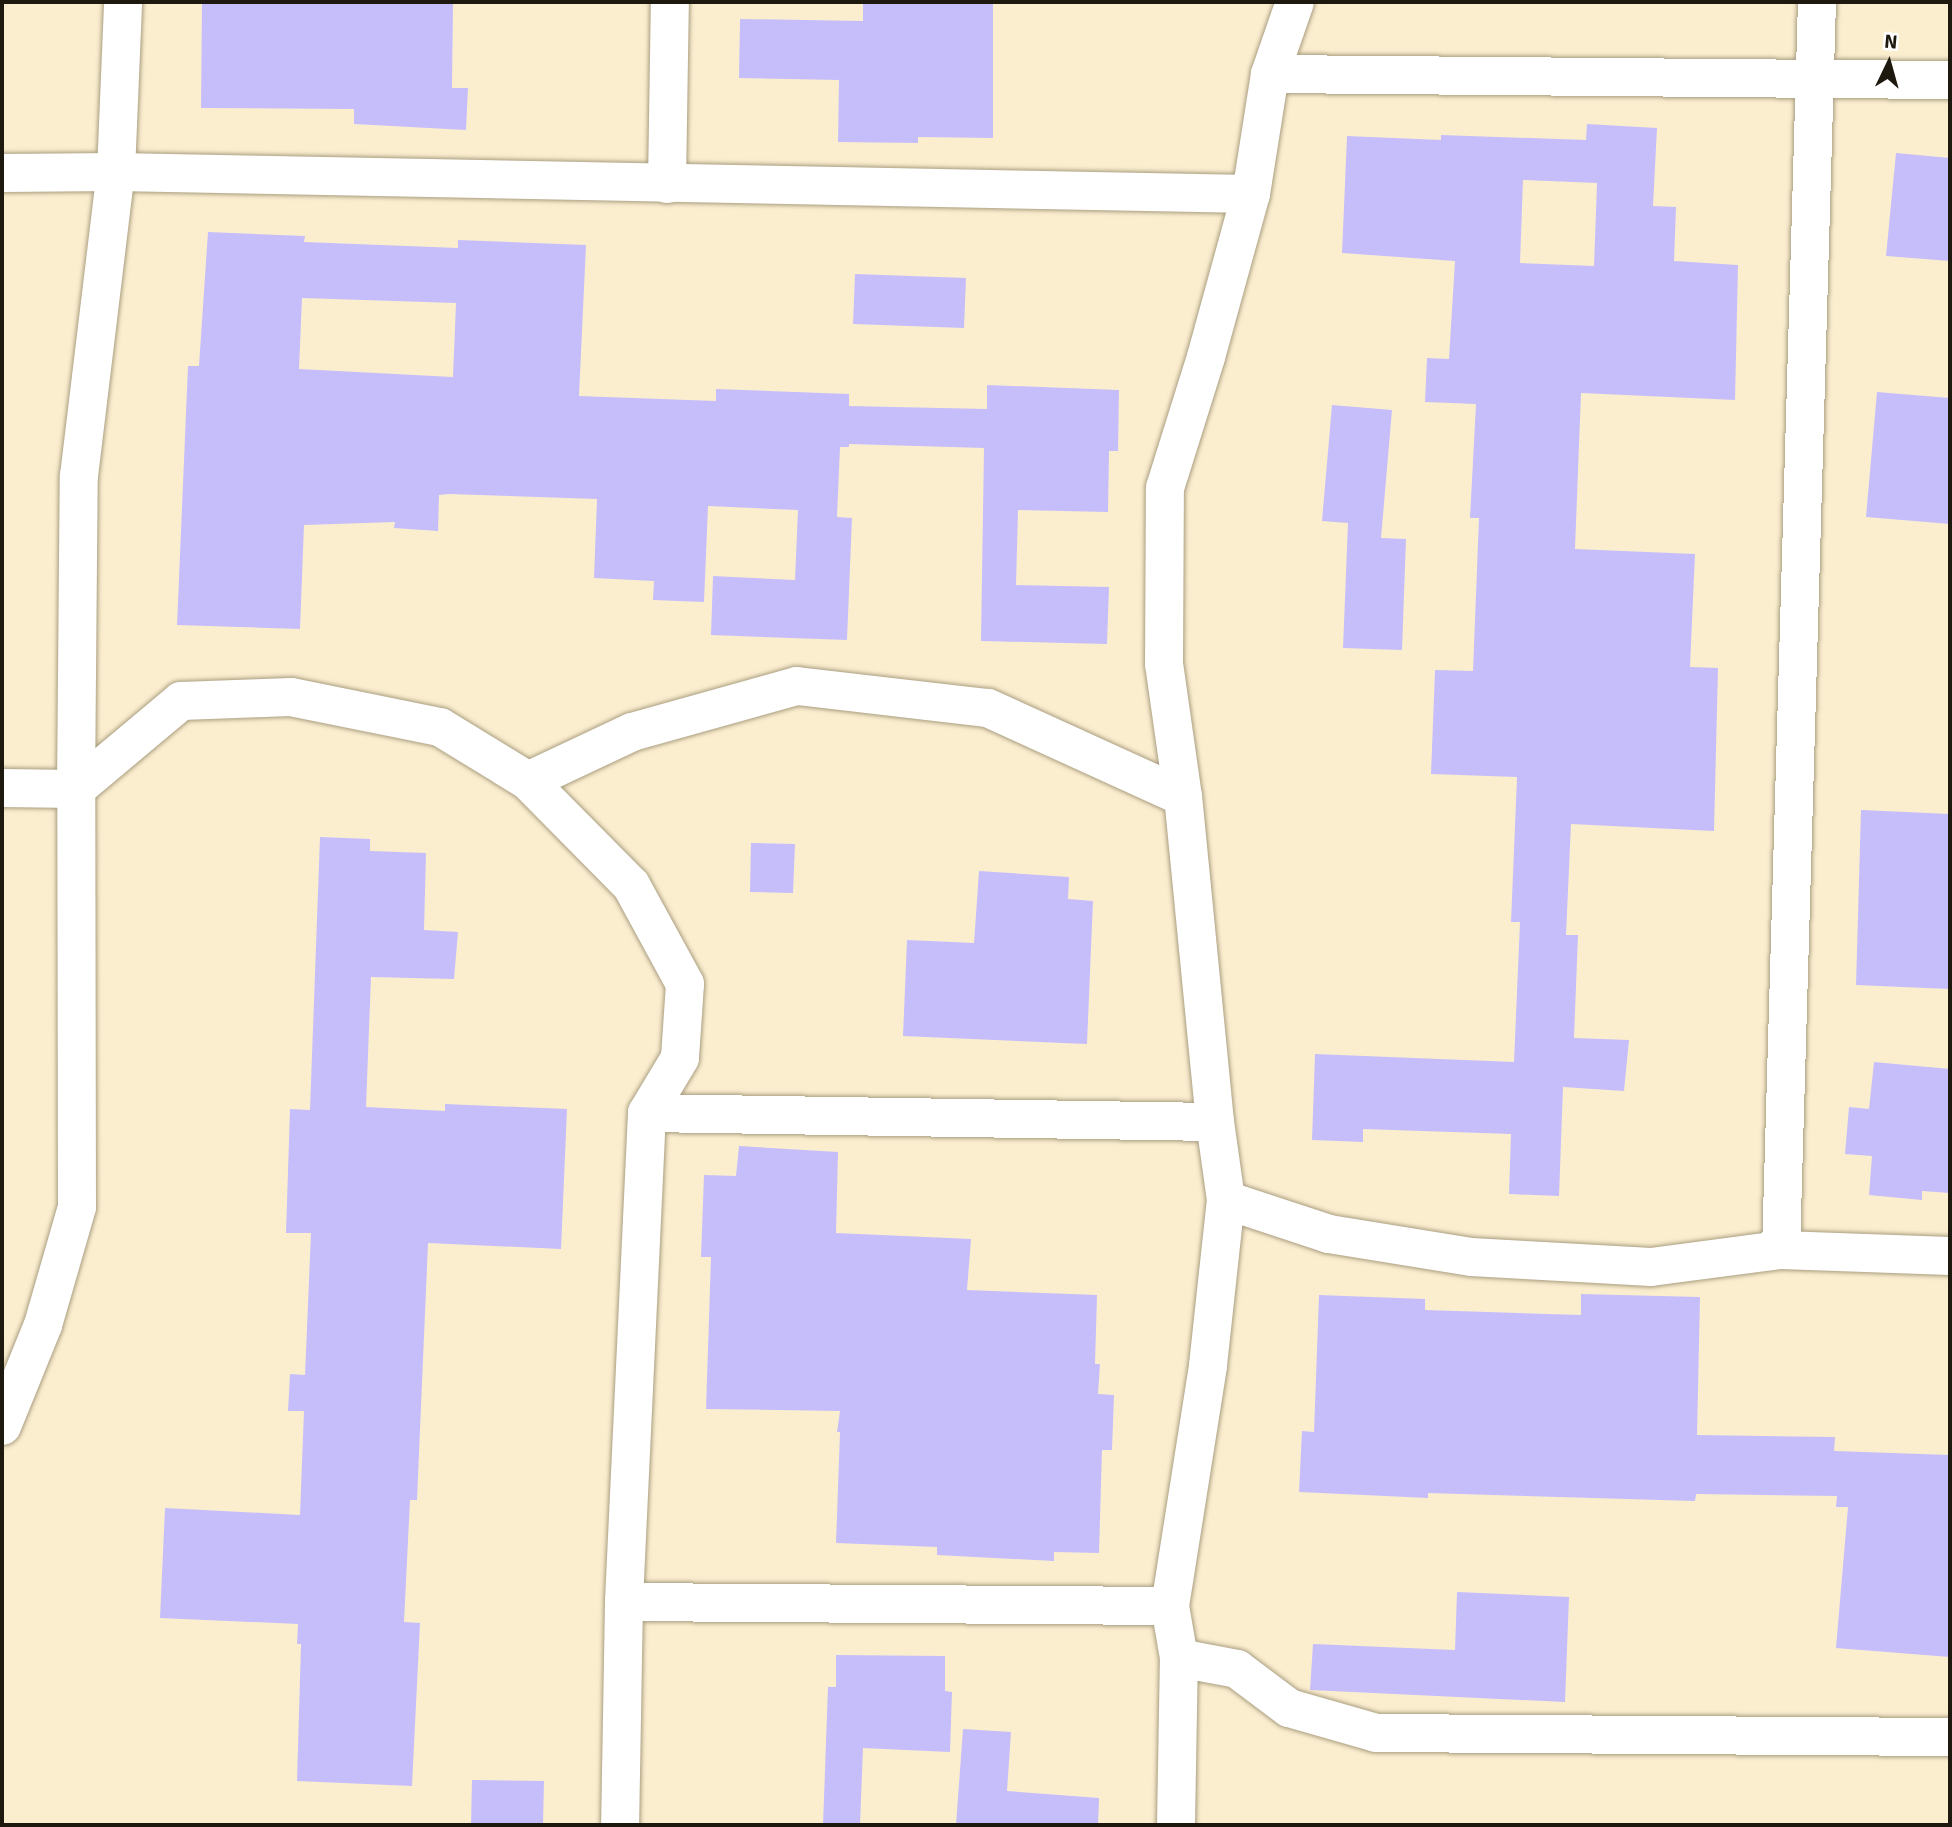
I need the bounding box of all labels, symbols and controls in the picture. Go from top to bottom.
north arrow [1854,28,1924,98]
text: N [1883,30,1898,55]

